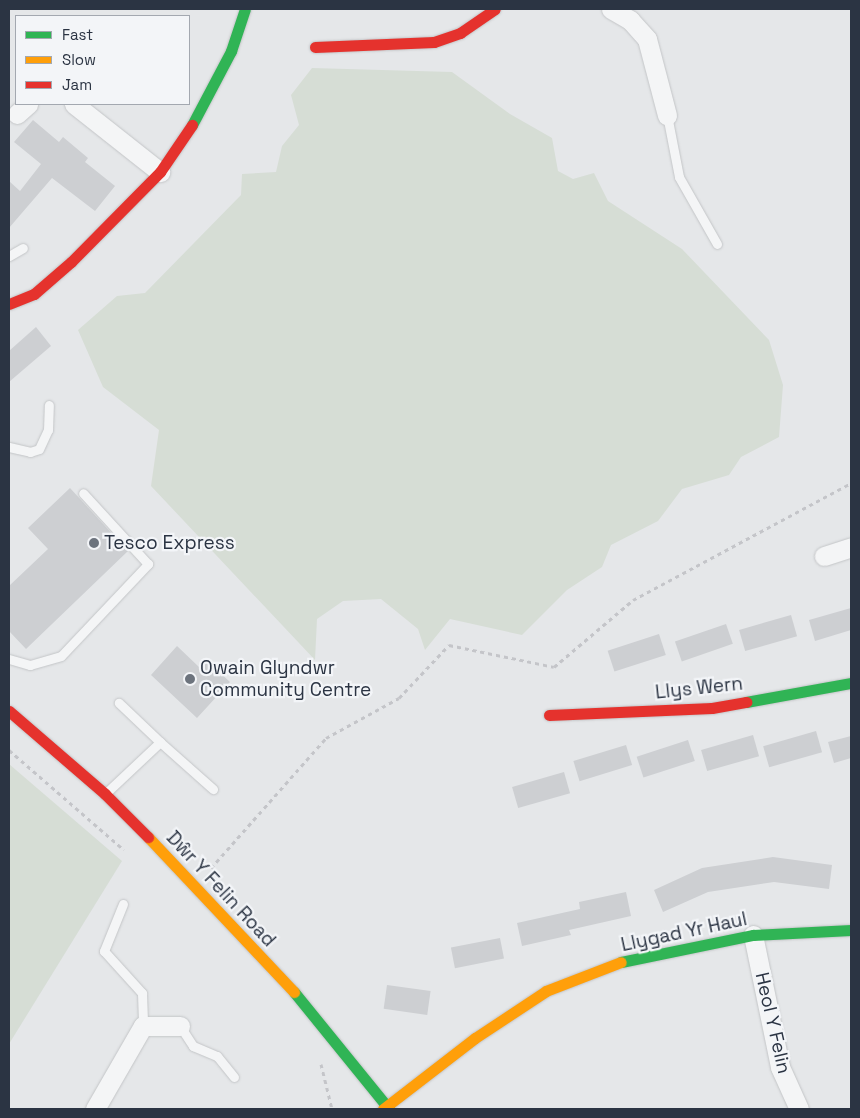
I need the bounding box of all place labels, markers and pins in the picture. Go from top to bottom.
place label: Tesco Express [104,532,235,554]
marker: Tesco Express [88,537,100,549]
place label: Owain Glyndwr Community Centre [200,657,371,701]
marker: Owain Glyndwr Community Centre [184,673,196,685]

